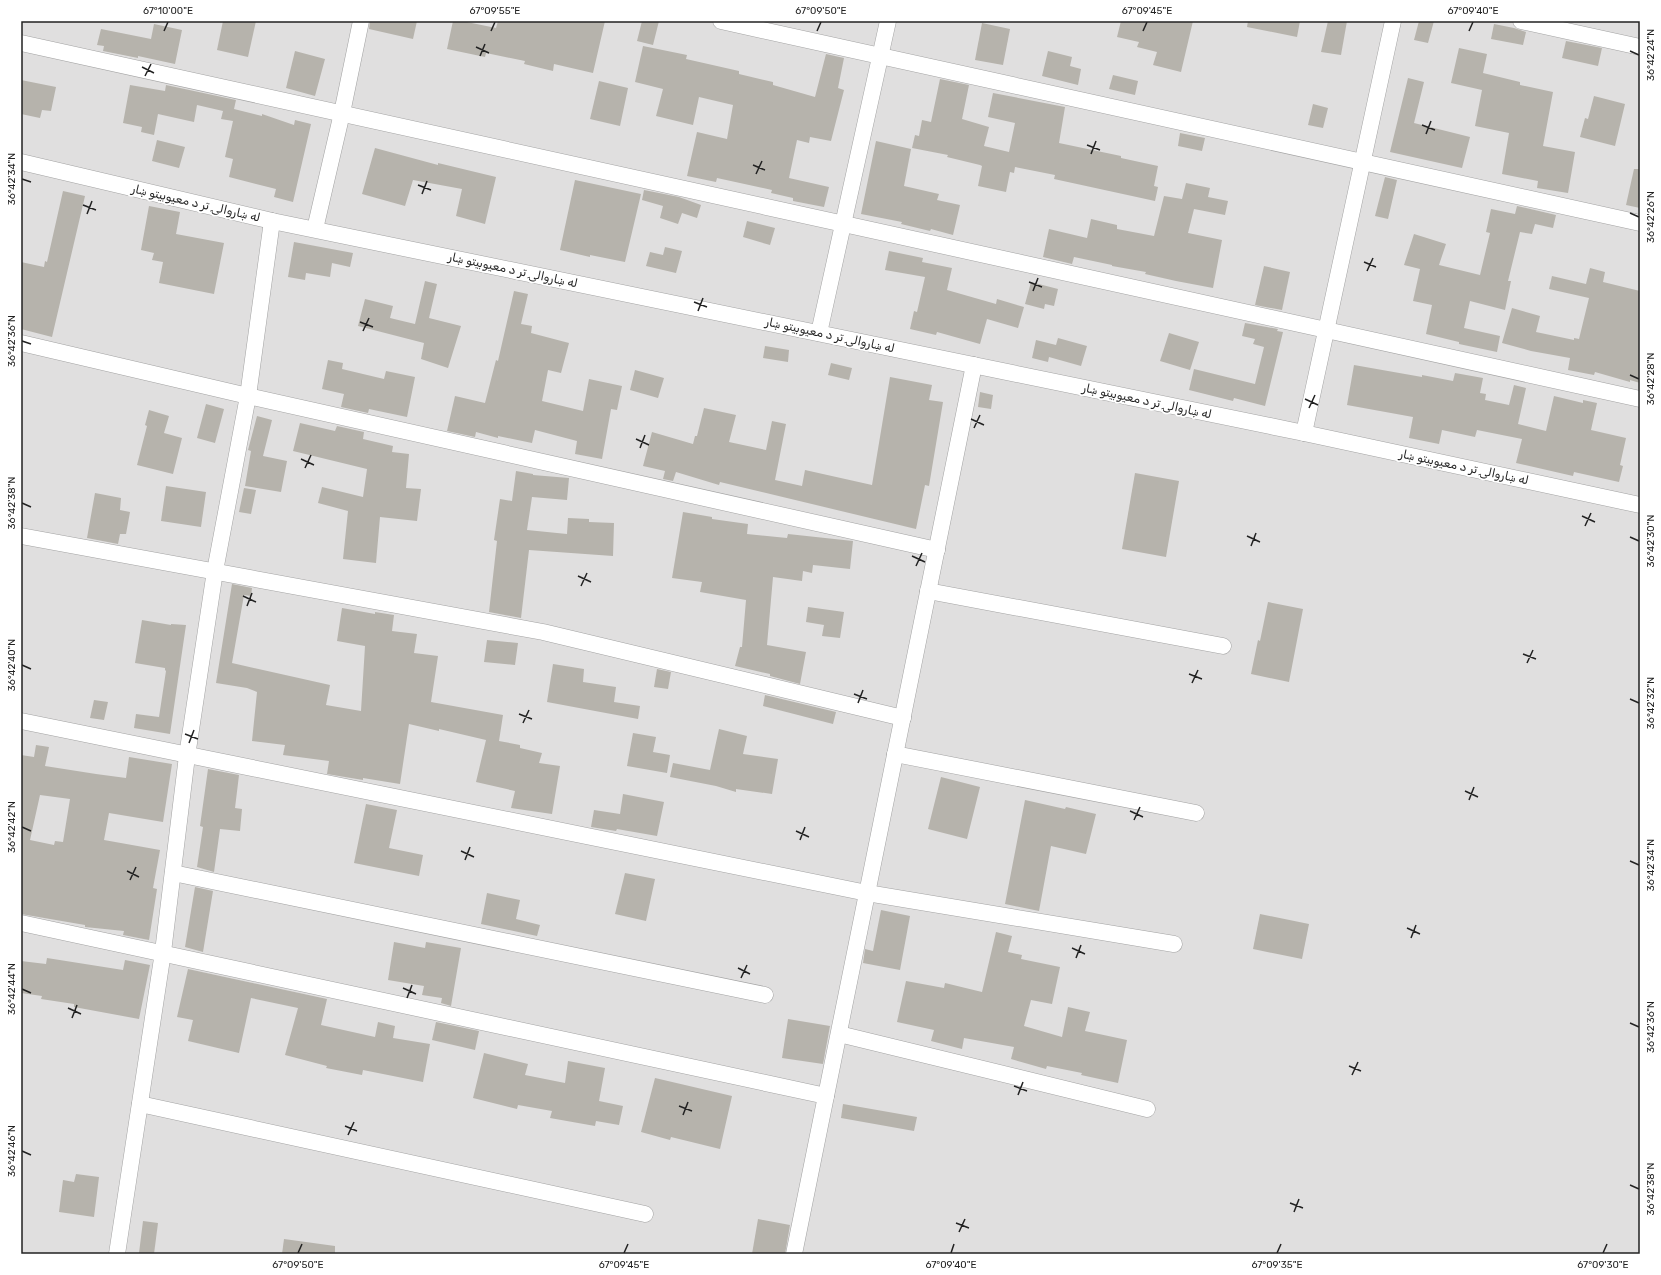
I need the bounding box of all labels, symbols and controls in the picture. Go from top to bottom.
text: 67°10'00"E [143,5,193,17]
text: 67°09'55"E [470,5,520,17]
text: 67°09'50"E [795,5,847,17]
text: 67°09'45"E [1122,5,1172,17]
text: 67°09'40"E [1447,5,1499,17]
text: 36°42'24"N [1645,29,1657,81]
text: 36°42'34"N [6,153,18,205]
street label: له ښاروالۍ تر د معیوبیتو ښار [129,181,262,226]
text: 36°42'26"N [1645,191,1657,243]
street label: له ښاروالۍ تر د معیوبیتو ښار [446,249,579,292]
street label: له ښاروالۍ تر د معیوبیتو ښار [763,314,896,357]
text: 36°42'36"N [6,315,18,367]
text: 36°42'28"N [1645,353,1657,405]
street label: له ښاروالۍ تر د معیوبیتو ښار [1080,380,1213,423]
street label: له ښاروالۍ تر د معیوبیتو ښار [1397,446,1530,489]
text: 36°42'38"N [6,477,18,529]
text: 36°42'30"N [1645,515,1657,567]
text: 36°42'40"N [6,639,18,691]
text: 36°42'32"N [1645,677,1657,729]
text: 36°42'42"N [6,801,18,853]
text: 36°42'34"N [1645,839,1657,891]
text: 36°42'44"N [6,963,18,1015]
text: 36°42'36"N [1645,1001,1657,1053]
text: 36°42'46"N [6,1125,18,1177]
text: 36°42'38"N [1645,1163,1657,1215]
text: 67°09'50"E [272,1259,324,1271]
text: 67°09'45"E [599,1259,649,1271]
text: 67°09'40"E [925,1259,977,1271]
text: 67°09'35"E [1252,1259,1302,1271]
text: 67°09'30"E [1577,1259,1629,1271]

